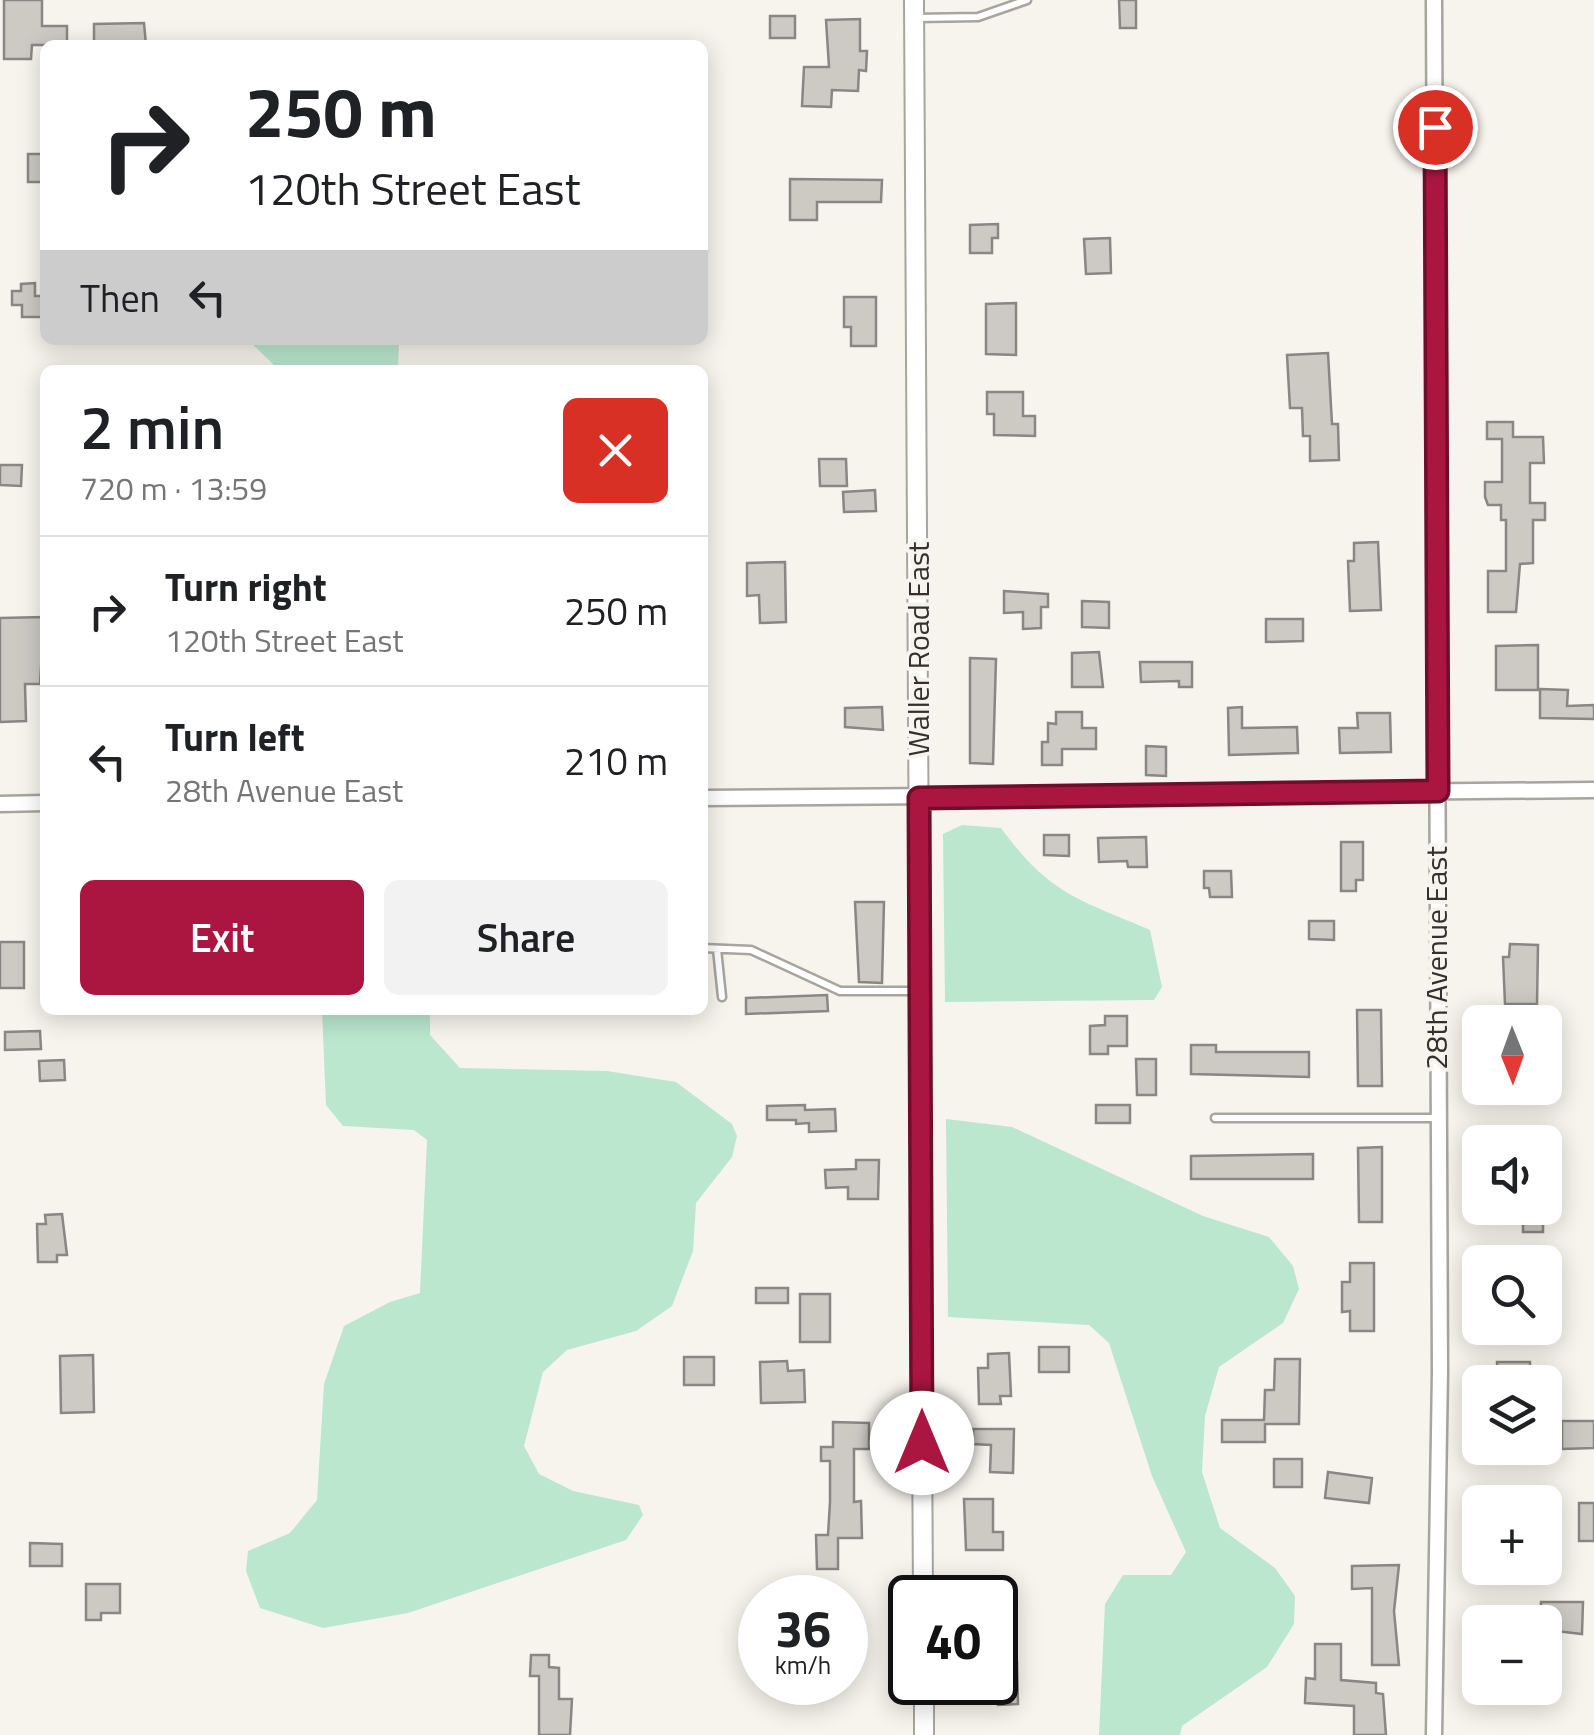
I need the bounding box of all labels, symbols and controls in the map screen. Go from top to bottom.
text: 250 m [245,58,437,164]
icon: right [80,80,210,210]
pin [1393,85,1478,170]
icon: arrive [1408,100,1463,155]
text: 120th Street East [245,154,581,222]
text: Then [80,269,160,327]
icon: left [180,270,235,325]
text: 2 min [80,381,224,472]
button: close [563,398,668,503]
text: 720 m · 13:59 [80,464,267,512]
street label: Waller Road East [895,541,941,756]
text: Turn right [165,558,327,616]
text: 250 m [564,582,668,640]
icon: right [80,584,135,639]
text: 120th Street East [165,616,404,664]
text: Turn left [165,708,305,766]
text: 210 m [564,732,668,790]
icon: left [80,734,135,789]
text: 28th Avenue East [165,766,403,814]
street label: 28th Avenue East [1413,846,1459,1070]
button: Exit [80,880,364,995]
button: Share [384,880,668,995]
north arrow [1462,1005,1562,1105]
map controls [1462,1005,1562,1705]
button: sound [1462,1125,1562,1225]
button: search [1462,1245,1562,1345]
button: layers [1462,1365,1562,1465]
position arrow [870,1391,974,1495]
button: + [1462,1485,1562,1585]
speed limit sign: 40 [888,1575,1018,1705]
text: 36 [775,1590,831,1666]
button: − [1462,1605,1562,1705]
text: km/h [775,1646,831,1684]

